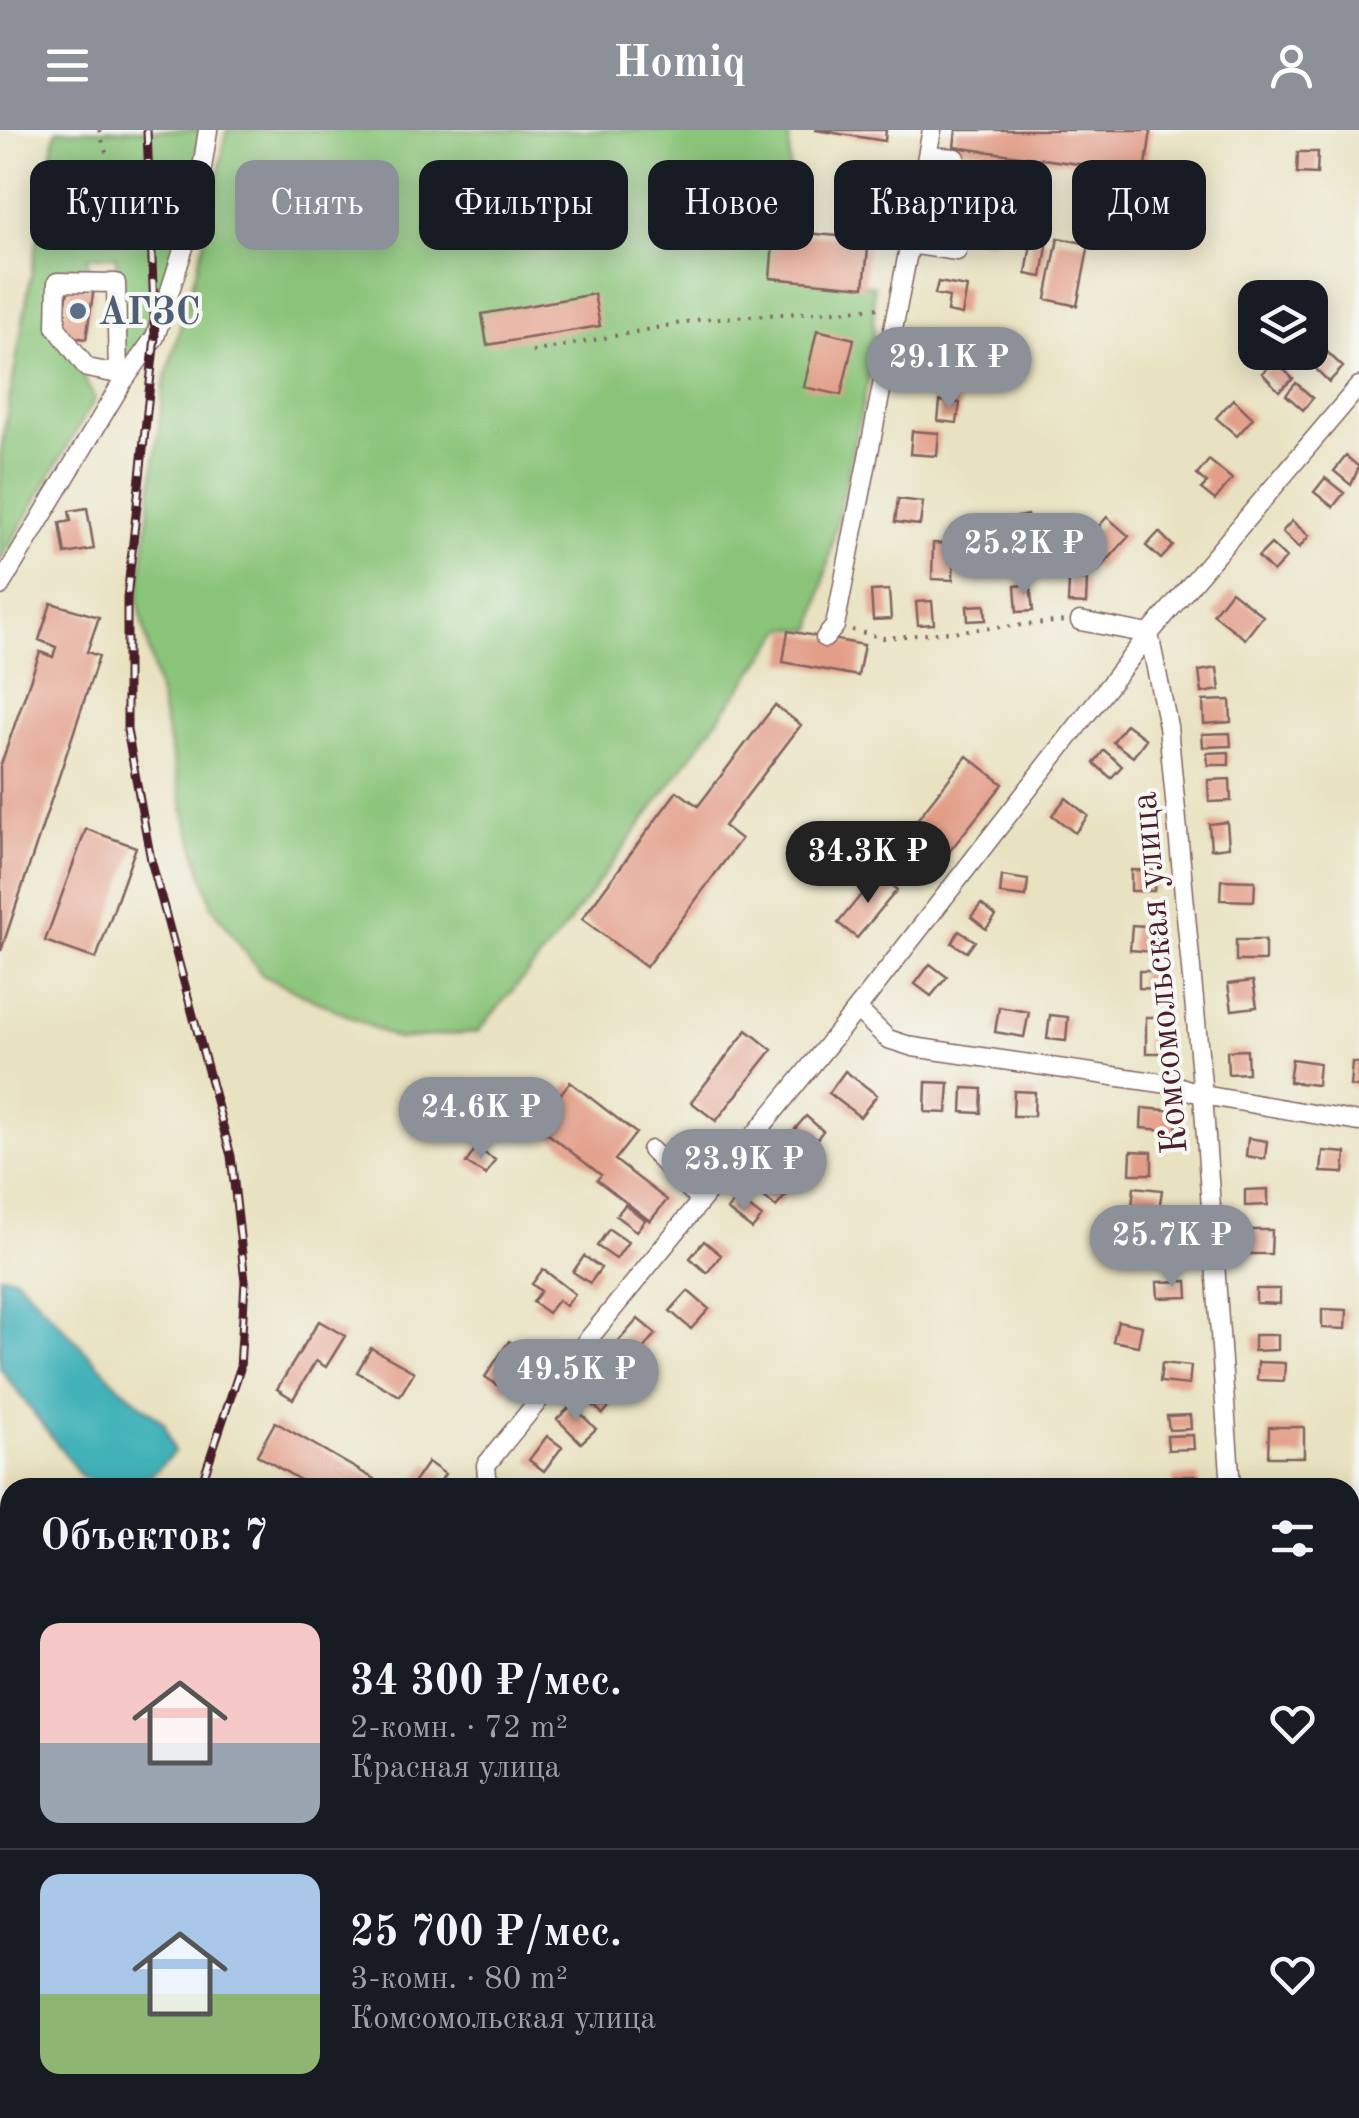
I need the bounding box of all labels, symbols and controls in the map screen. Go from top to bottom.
icon: menu [40,38,95,93]
icon: person [1264,38,1319,93]
text: Homiq [613,42,746,87]
chip: Купить [30,160,215,250]
chip: Снять [235,160,399,250]
chip: Фильтры [419,160,628,250]
chip: Новое [648,160,814,250]
chip: Квартира [834,160,1052,250]
chip: Дом [1072,160,1206,250]
map controls [1238,280,1328,370]
button: layers [1238,280,1328,370]
place label: АГЗС [98,295,201,333]
marker: АГЗС [67,300,89,322]
pin: 29.1K ₽ [857,327,1041,412]
text: 29.1K ₽ [889,343,1009,375]
pin: 25.2K ₽ [932,513,1116,598]
text: 25.2K ₽ [964,529,1084,561]
street label: Комсомольская улица [1126,790,1196,1155]
pin: 34.3K ₽ [776,821,960,906]
text: 34.3K ₽ [808,837,928,869]
pin: 24.6K ₽ [389,1077,573,1162]
text: 24.6K ₽ [421,1093,541,1125]
pin: 23.9K ₽ [652,1129,836,1214]
text: 23.9K ₽ [684,1145,804,1177]
pin: 25.7K ₽ [1080,1205,1264,1290]
text: 25.7K ₽ [1112,1221,1232,1253]
pin: 49.5K ₽ [484,1339,668,1424]
text: 49.5K ₽ [516,1355,636,1387]
icon: filters [1265,1511,1320,1566]
text: Объектов: 7 [40,1517,268,1559]
text: 34 300 ₽/мес. [350,1662,622,1704]
icon: home [120,1663,240,1783]
icon: heart [1265,1696,1320,1751]
text: 2-комн. · 72 m² [350,1713,568,1745]
text: Красная улица [350,1753,560,1785]
text: 25 700 ₽/мес. [350,1913,622,1955]
icon: home [120,1914,240,2034]
icon: heart [1265,1947,1320,2002]
text: 3-комн. · 80 m² [350,1964,568,1996]
text: Комсомольская улица [350,2004,656,2036]

